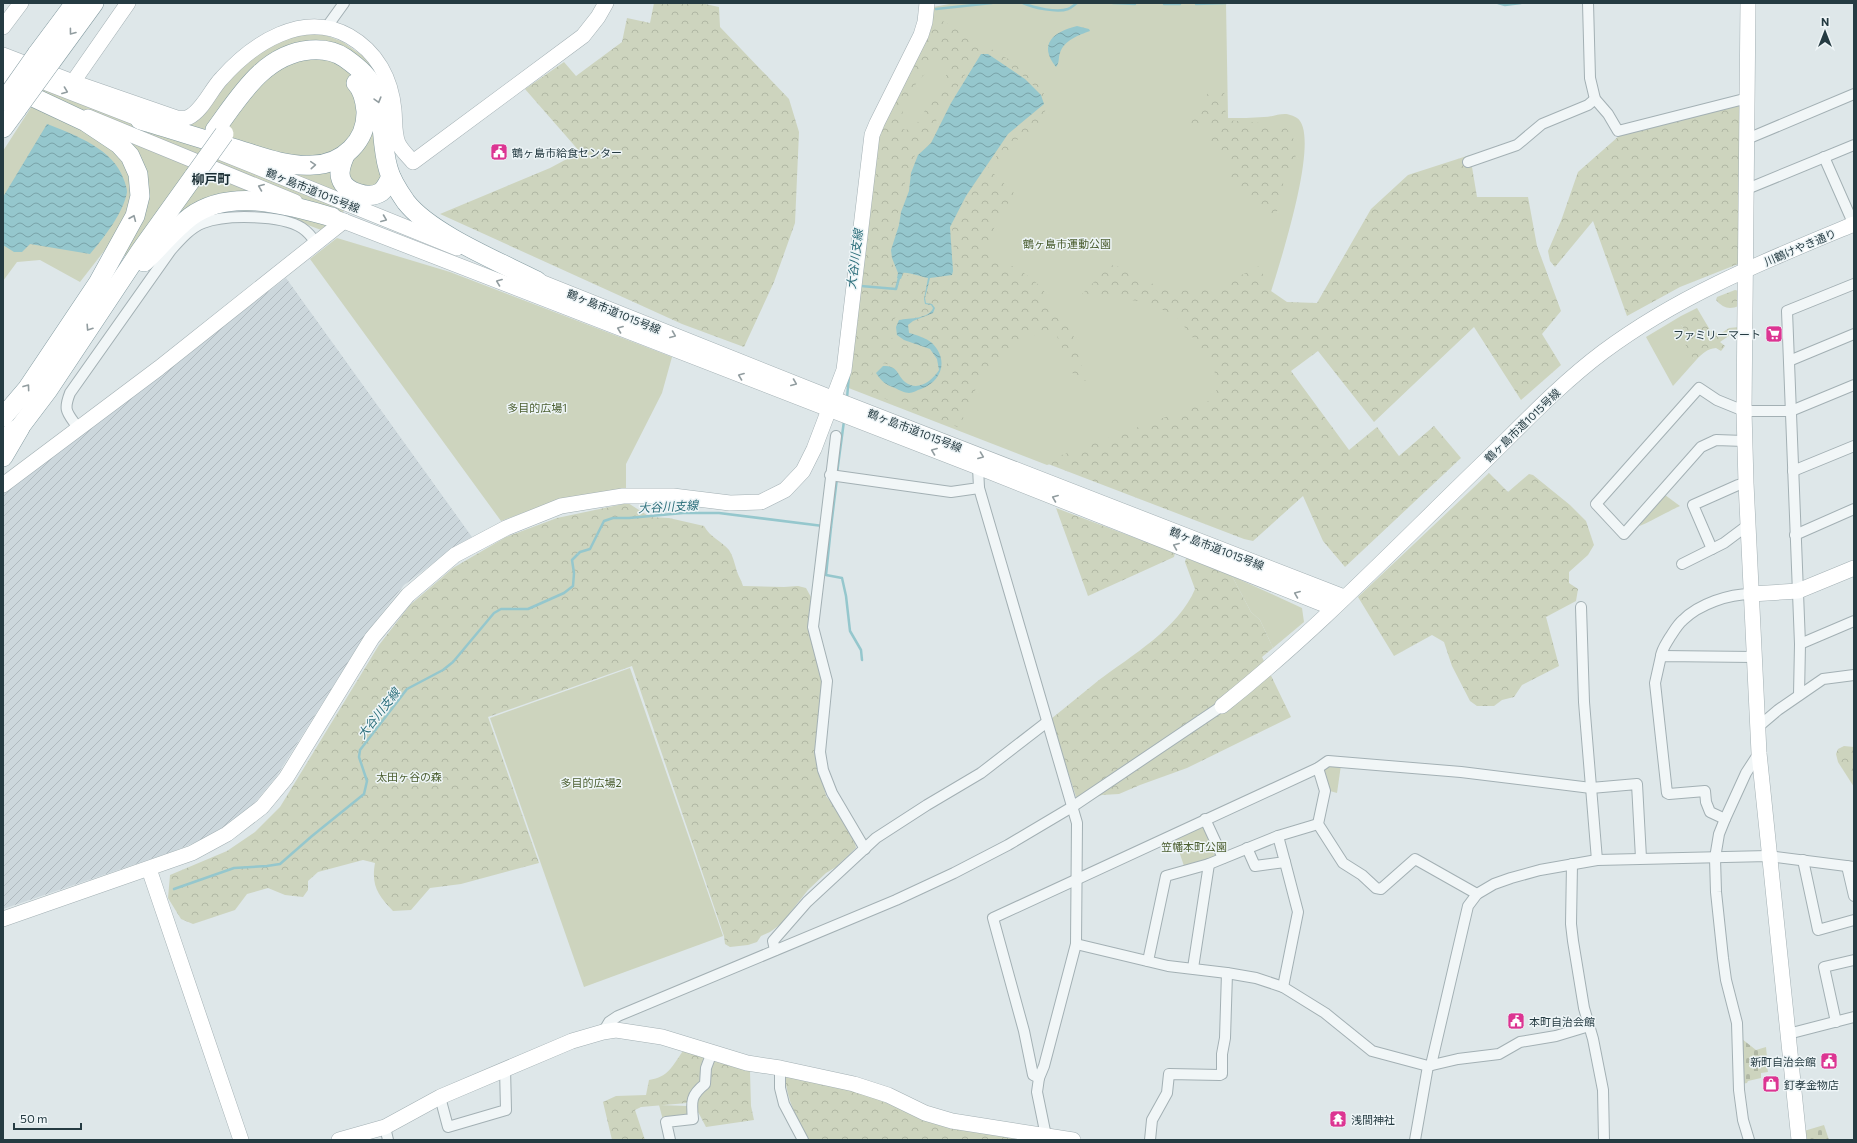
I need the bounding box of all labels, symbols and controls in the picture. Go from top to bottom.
north arrow [1805,12,1845,52]
text: N [1821,15,1829,28]
one-way arrow [70,28,77,35]
one-way arrow [62,86,69,94]
one-way arrow [373,96,382,103]
public building icon: 鶴ヶ島市給食センター [489,142,509,162]
place label: 鶴ヶ島市給食センター [512,146,622,159]
one-way arrow [310,160,316,169]
street label: 鶴ヶ島市道1015号線 [264,165,362,215]
district label: 柳戸町 [191,171,231,187]
one-way arrow [257,184,264,192]
one-way arrow [129,214,137,221]
one-way arrow [380,214,387,222]
water label: 大谷川支線 [843,226,865,290]
street label: 川鶴けやき通り [1762,226,1838,268]
park label: 鶴ヶ島市運動公園 [1023,237,1111,250]
one-way arrow [495,278,502,286]
street label: 鶴ヶ島市道1015号線 [565,286,663,336]
one-way arrow [86,324,94,331]
supermarket icon: ファミリーマート [1764,324,1784,344]
one-way arrow [616,325,623,333]
place label: ファミリーマート [1673,328,1761,341]
one-way arrow [669,330,677,338]
one-way arrow [737,373,744,381]
one-way arrow [790,378,798,386]
one-way arrow [23,384,30,391]
street label: 鶴ヶ島市道1015号線 [1482,386,1562,464]
park label: 多目的広場1 [507,401,567,414]
street label: 鶴ヶ島市道1015号線 [866,406,964,454]
one-way arrow [931,447,938,455]
one-way arrow [977,451,984,459]
one-way arrow [1052,495,1059,503]
water label: 大谷川支線 [638,497,700,515]
street label: 鶴ヶ島市道1015号線 [1168,524,1266,572]
one-way arrow [1173,543,1181,551]
one-way arrow [1293,590,1300,598]
water label: 大谷川支線 [354,683,403,741]
park label: 太田ヶ谷の森 [376,770,442,783]
park label: 多目的広場2 [560,776,622,789]
park label: 笠幡本町公園 [1161,840,1227,853]
public building icon: 本町自治会館 [1506,1011,1526,1031]
place label: 本町自治会館 [1529,1015,1595,1028]
public building icon: 新町自治会館 [1819,1051,1839,1071]
place label: 新町自治会館 [1750,1055,1816,1068]
shop icon: 釘孝金物店 [1761,1074,1781,1094]
place label: 釘孝金物店 [1784,1078,1839,1091]
scale bar [14,1105,81,1131]
temple icon: 浅間神社 [1328,1109,1348,1129]
text: 50 m [20,1111,48,1125]
place label: 浅間神社 [1351,1113,1395,1126]

